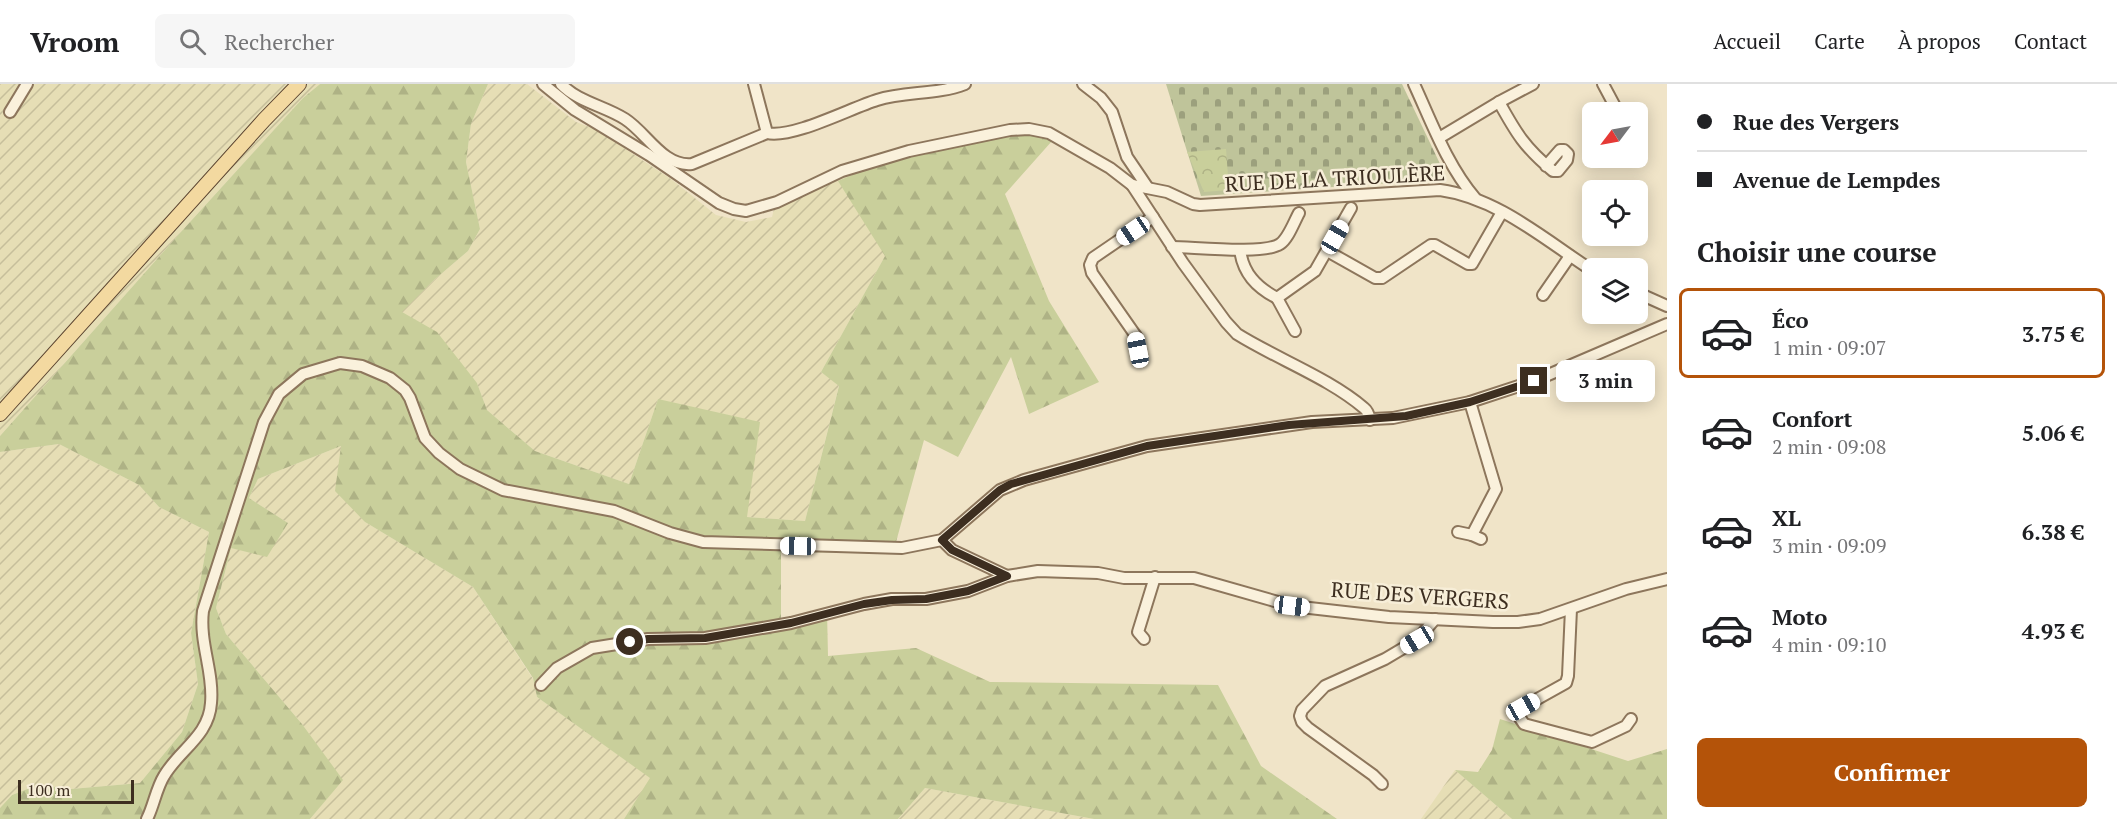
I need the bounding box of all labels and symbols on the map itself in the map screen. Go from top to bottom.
north arrow [1582,102,1648,168]
street label: RUE DE LA TRIOULÈRE [1224,158,1446,198]
car [1113,213,1153,249]
car [1318,217,1352,257]
car [1126,331,1150,369]
callout: 3 min [1555,360,1654,402]
route end [1520,367,1547,394]
car [780,537,816,555]
street label: RUE DES VERGERS [1330,575,1510,615]
car [1273,595,1311,617]
car [1397,623,1437,657]
route start [616,628,643,655]
car [1503,690,1543,724]
scale bar [18,777,134,804]

